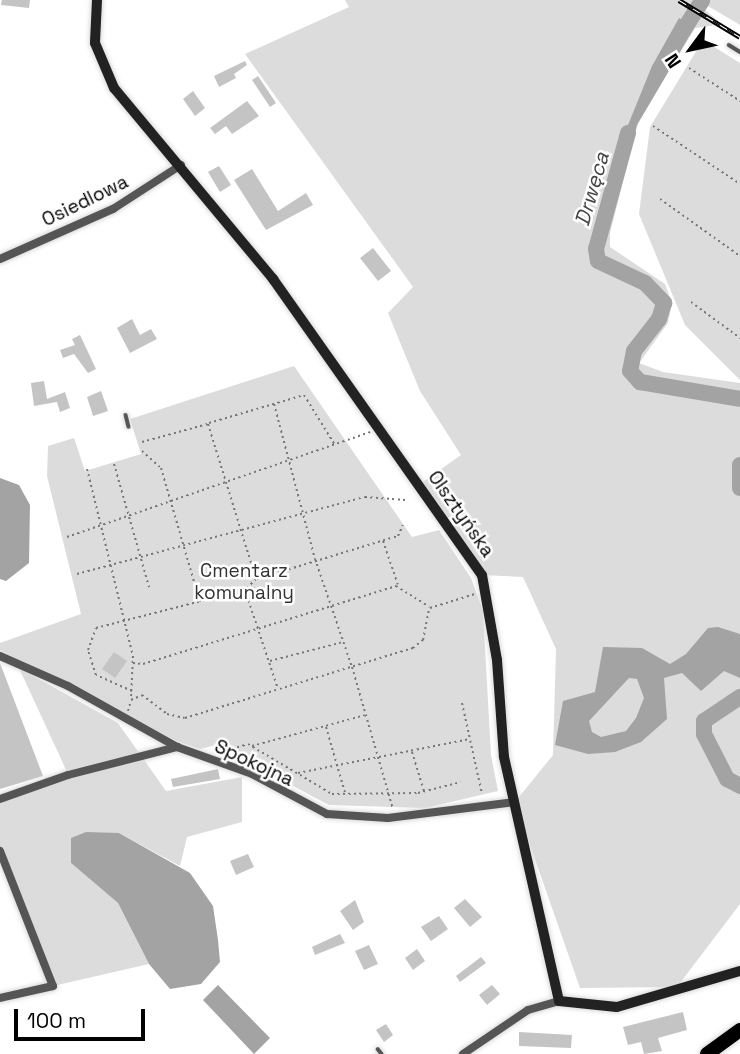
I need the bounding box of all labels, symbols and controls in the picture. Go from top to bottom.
north arrow [656,14,726,84]
text: N [659,49,687,73]
water label: Drwęca [569,149,615,229]
street label: Osiedlowa [38,170,132,232]
street label: Olsztyńska [423,466,499,562]
park label: Cmentarz komunalny [194,560,294,604]
street label: Spokojna [211,735,297,791]
scale bar [18,995,149,1038]
text: 100 m [27,1007,86,1034]

